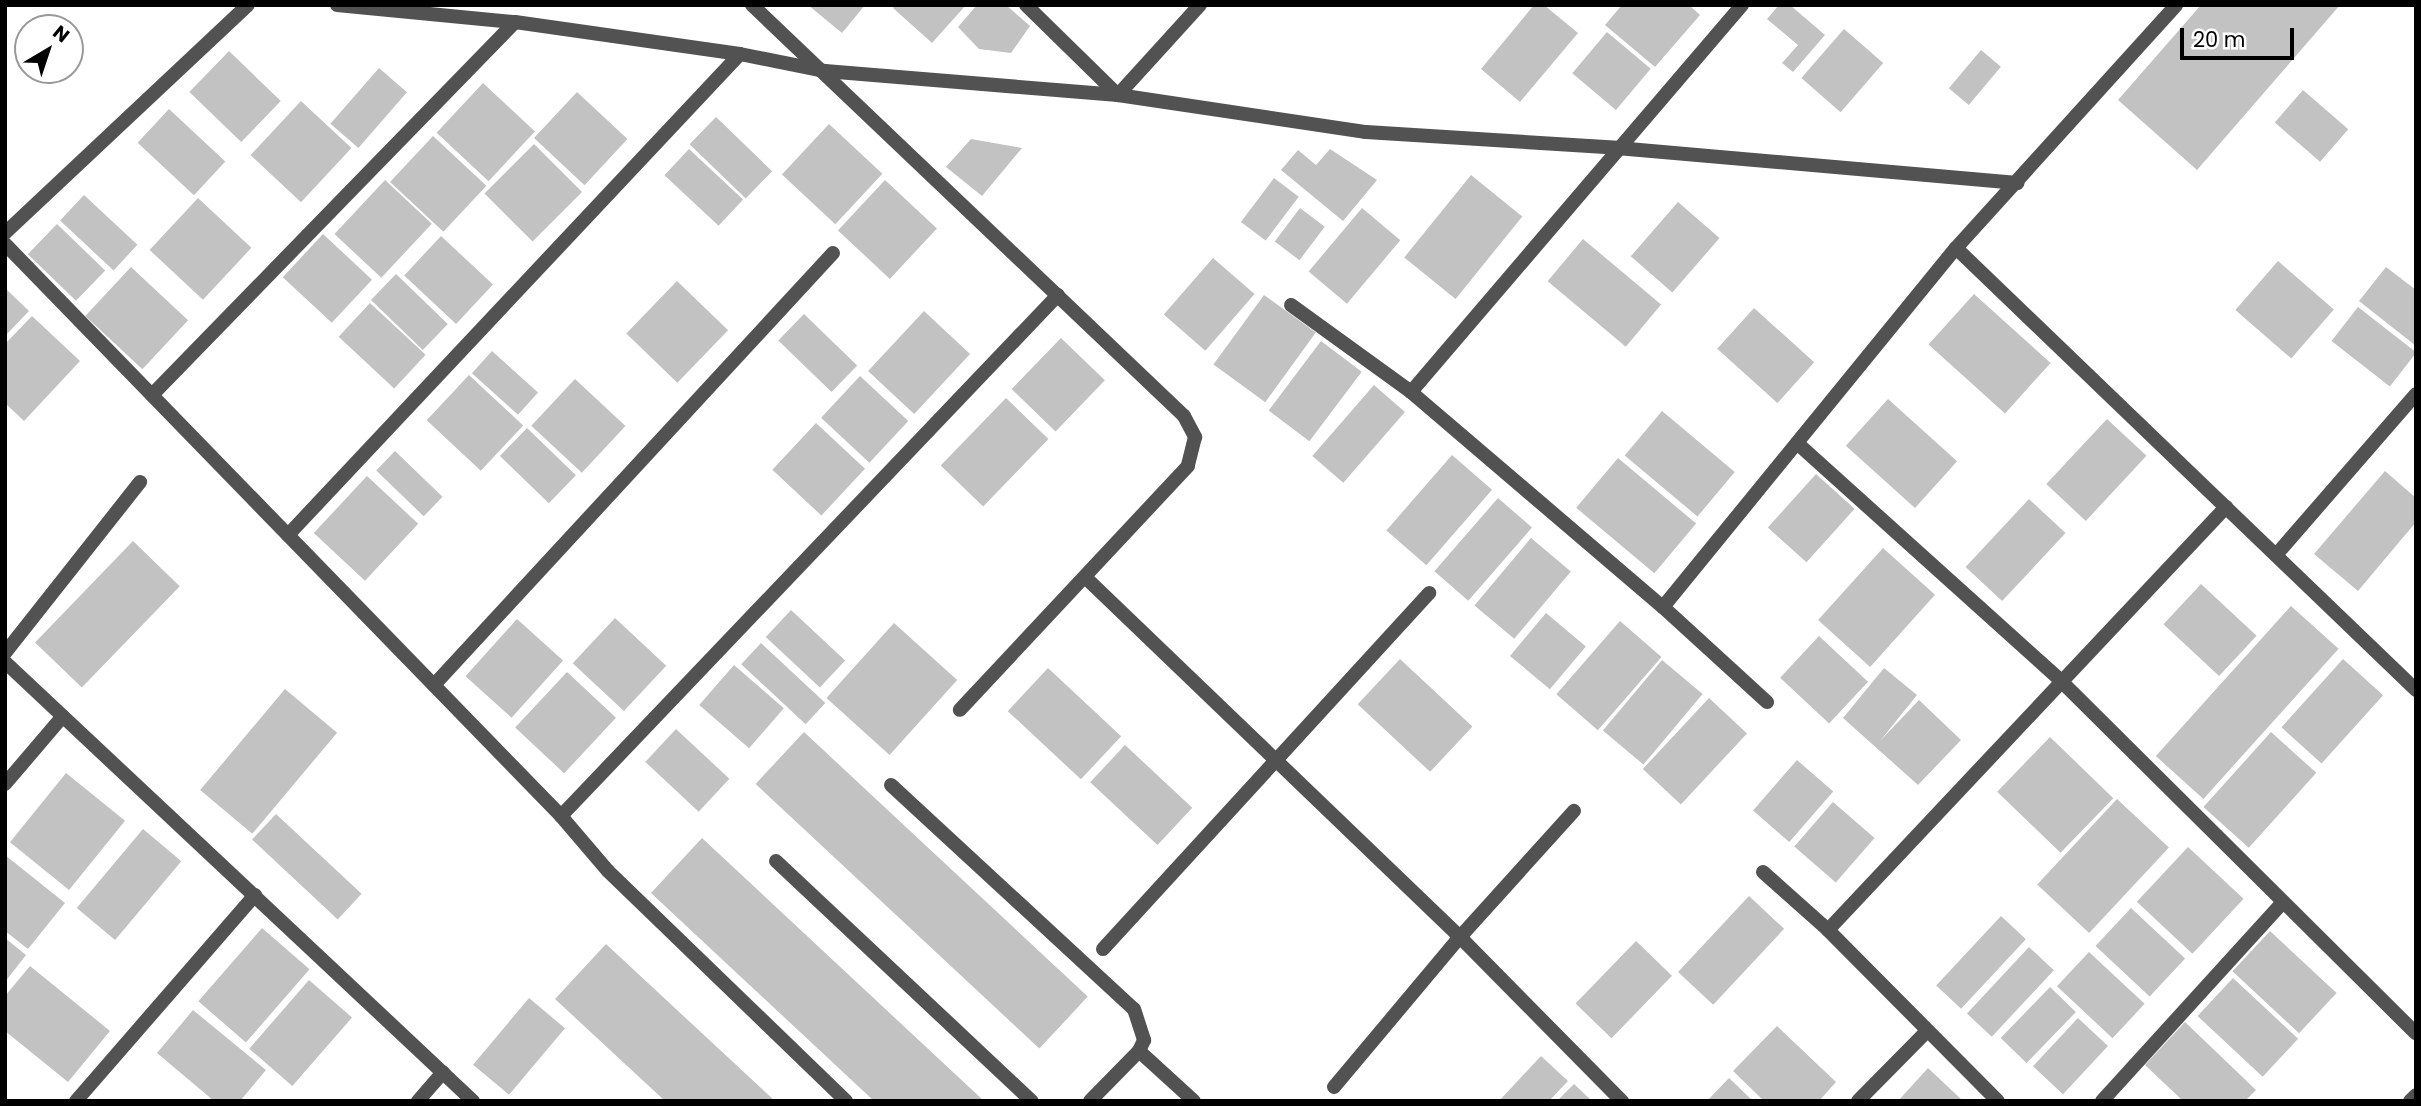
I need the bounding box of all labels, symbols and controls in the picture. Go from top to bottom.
north arrow [14,14,84,84]
scale bar [2183,14,2297,58]
text: N [47,19,75,49]
text: 20 m [2193,25,2246,54]

